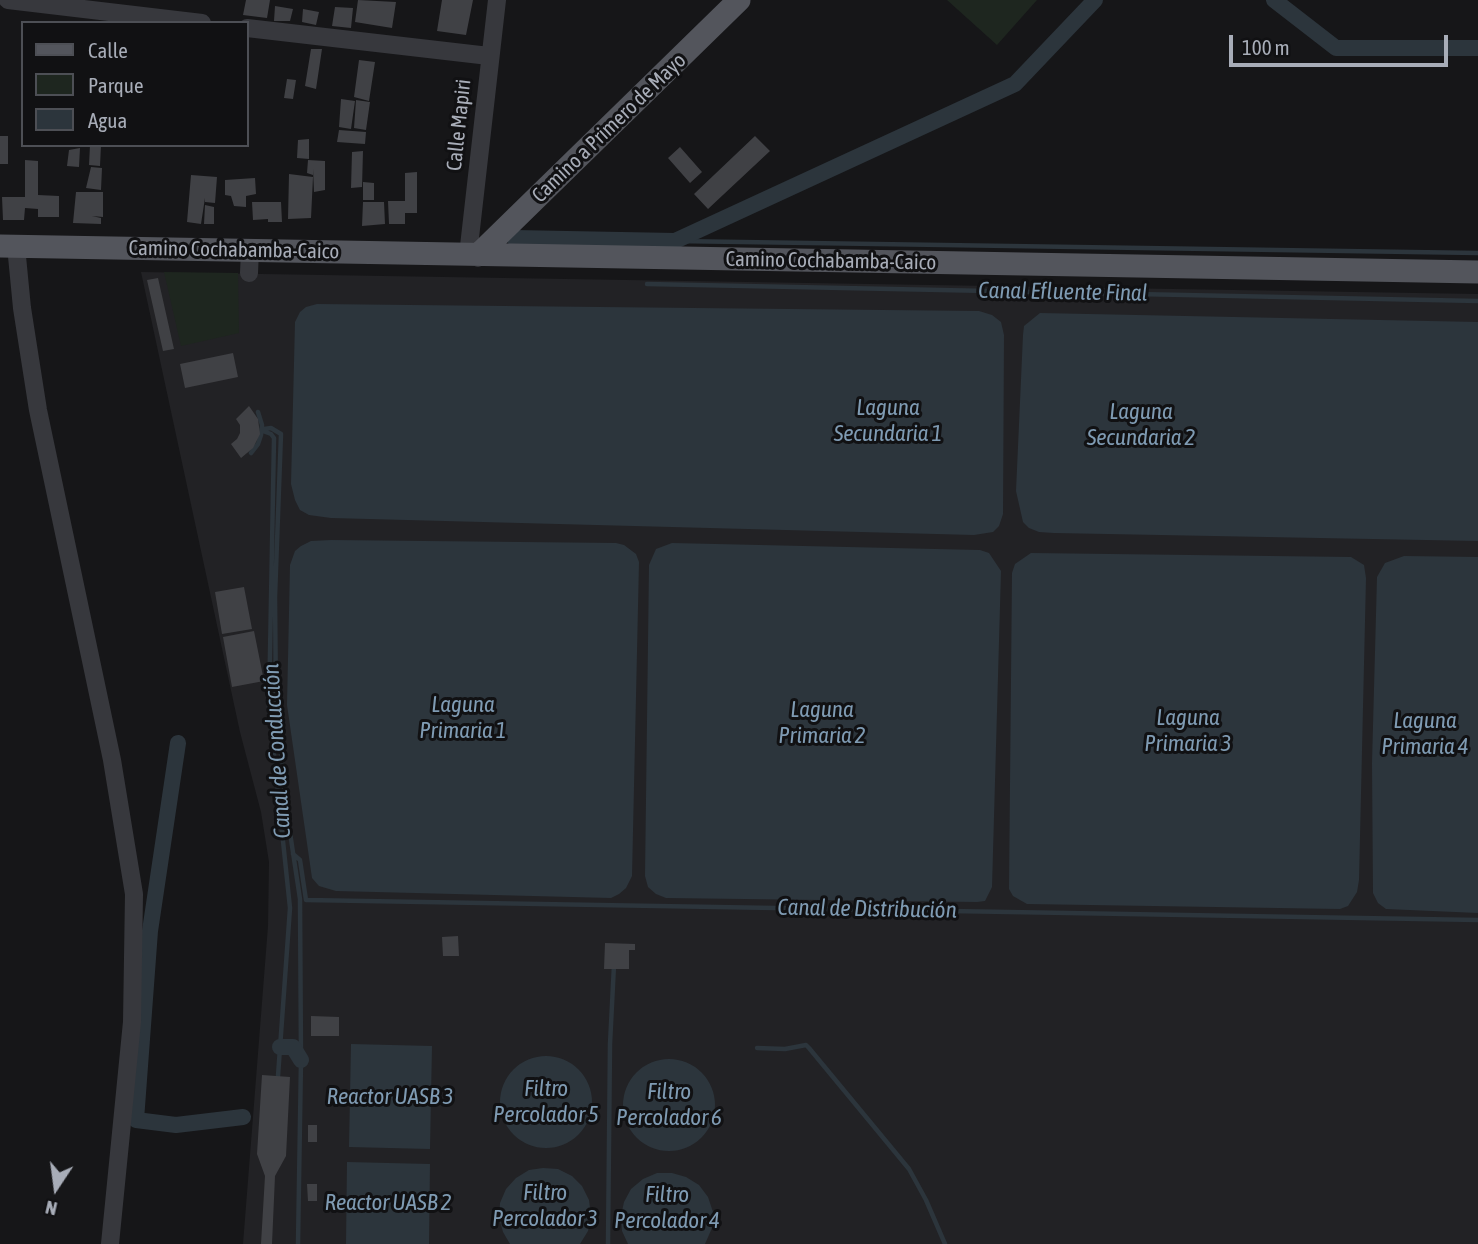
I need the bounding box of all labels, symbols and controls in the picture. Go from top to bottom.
legend [21,21,248,147]
scale bar [1233,21,1452,65]
text: 100 m [1242,35,1290,59]
text: Calle [88,38,128,62]
street label: Camino a Primero de Mayo [527,48,691,208]
text: Parque [88,73,143,97]
street label: Calle Mapiri [442,78,476,172]
text: Agua [88,108,127,132]
street label: Camino Cochabamba-Caico [128,236,340,264]
street label: Camino Cochabamba-Caico [725,247,937,275]
water label: Canal Efluente Final [978,277,1148,307]
water label: Laguna Secundaria 1 [834,394,942,448]
water label: Laguna Secundaria 2 [1087,398,1195,452]
water label: Canal de Conducción [257,663,297,839]
water label: Laguna Primaria 1 [419,691,507,745]
water label: Laguna Primaria 2 [778,696,866,750]
water label: Laguna Primaria 3 [1144,704,1232,758]
water label: Laguna Primaria 4 [1381,707,1469,761]
water label: Canal de Distribución [777,894,957,924]
water label: Filtro Percolador 5 [493,1075,599,1129]
water label: Filtro Percolador 6 [616,1078,722,1132]
water label: Reactor UASB 3 [326,1083,454,1111]
north arrow [21,1153,91,1223]
water label: Filtro Percolador 3 [492,1179,598,1233]
water label: Filtro Percolador 4 [614,1181,720,1235]
water label: Reactor UASB 2 [324,1189,452,1217]
text: N [43,1196,59,1220]

